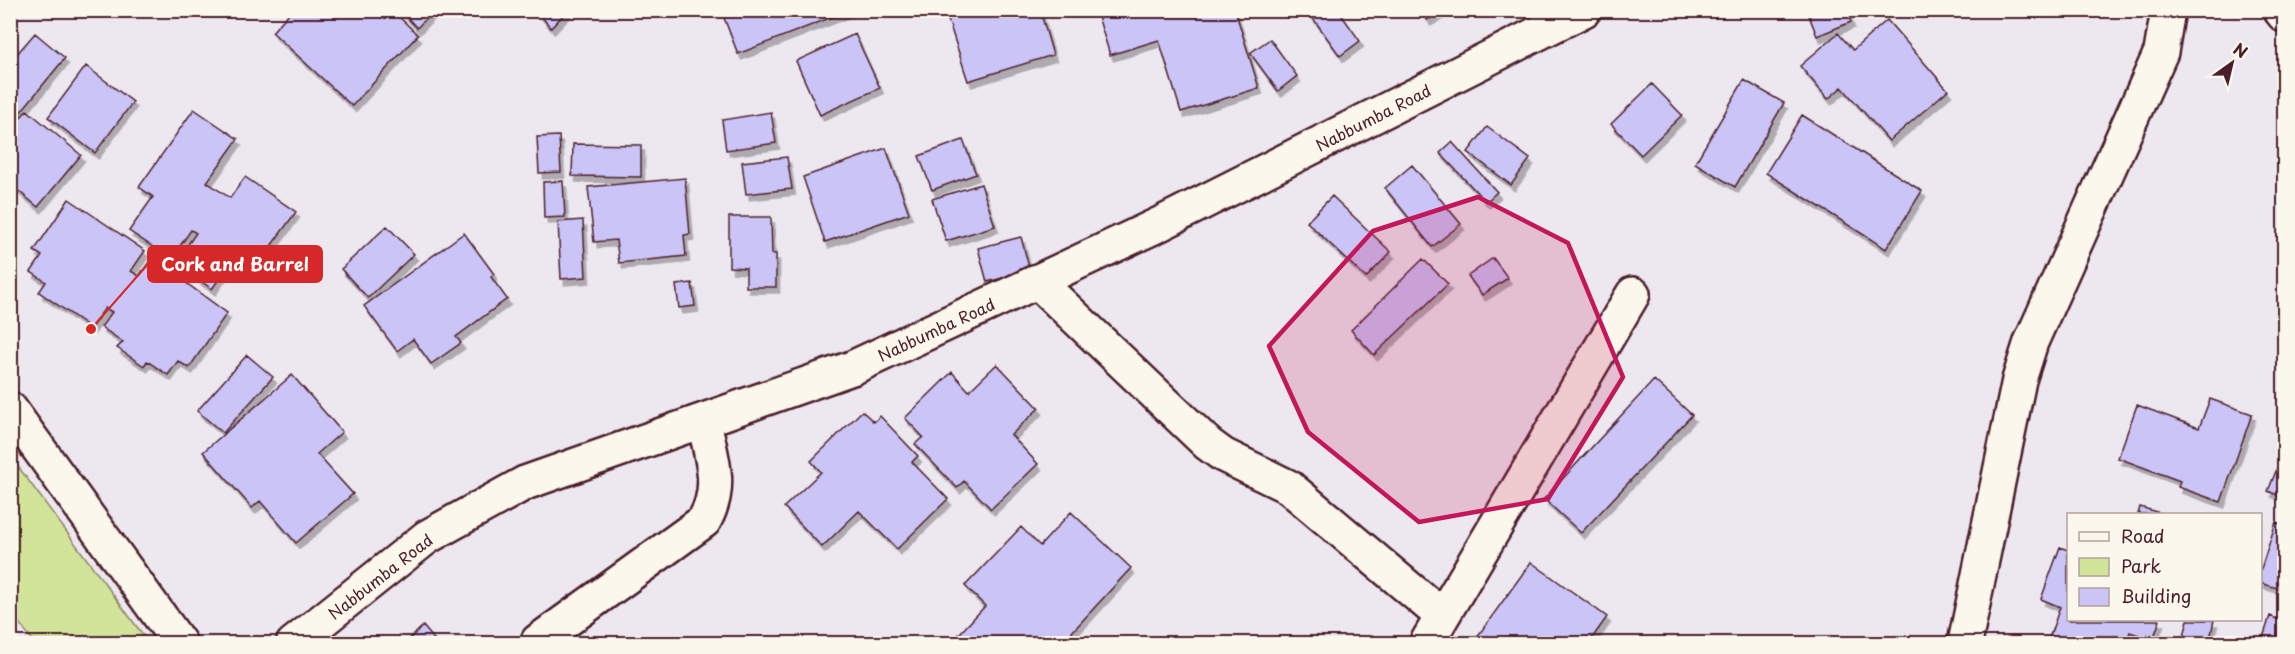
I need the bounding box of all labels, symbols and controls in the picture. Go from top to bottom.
north arrow [2202,33,2262,93]
text: N [2229,36,2253,63]
street label: Nabbumba Road [1311,78,1435,156]
callout: Cork and Barrel [148,246,322,282]
text: Cork and Barrel [161,250,309,277]
street label: Nabbumba Road [873,291,999,367]
legend [2067,513,2262,621]
text: Road [2121,522,2165,549]
street label: Nabbumba Road [323,528,437,624]
text: Park [2121,552,2161,579]
text: Building [2121,582,2191,609]

